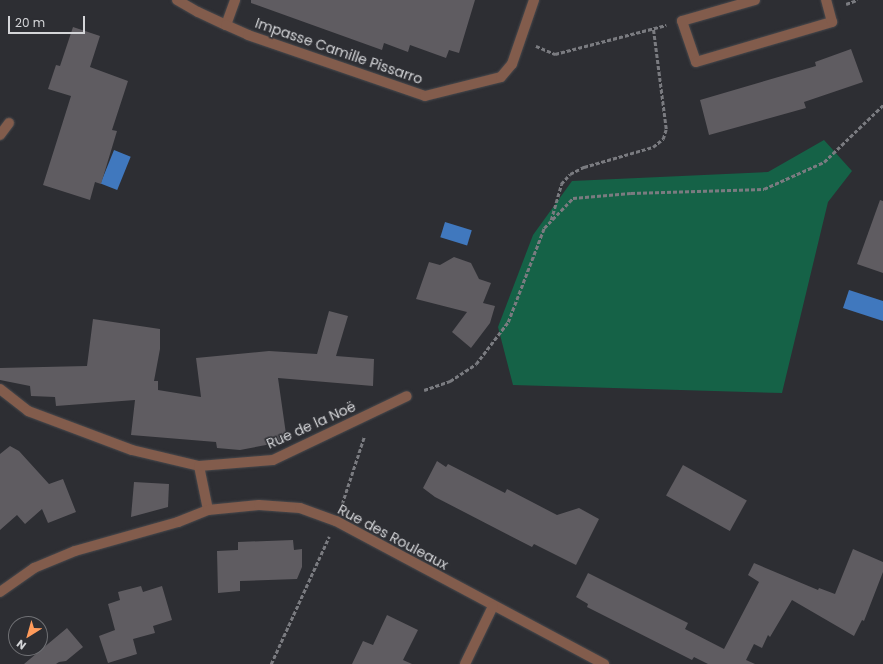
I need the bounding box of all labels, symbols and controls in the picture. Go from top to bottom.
scale bar [10,8,87,34]
text: 20 m [15,14,45,31]
street label: Impasse Camille Pissarro [253,14,425,88]
street label: Rue de la Noë [264,398,358,452]
street label: Rue des Rouleaux [335,501,451,573]
north arrow [8,616,48,656]
text: N [13,636,30,654]

